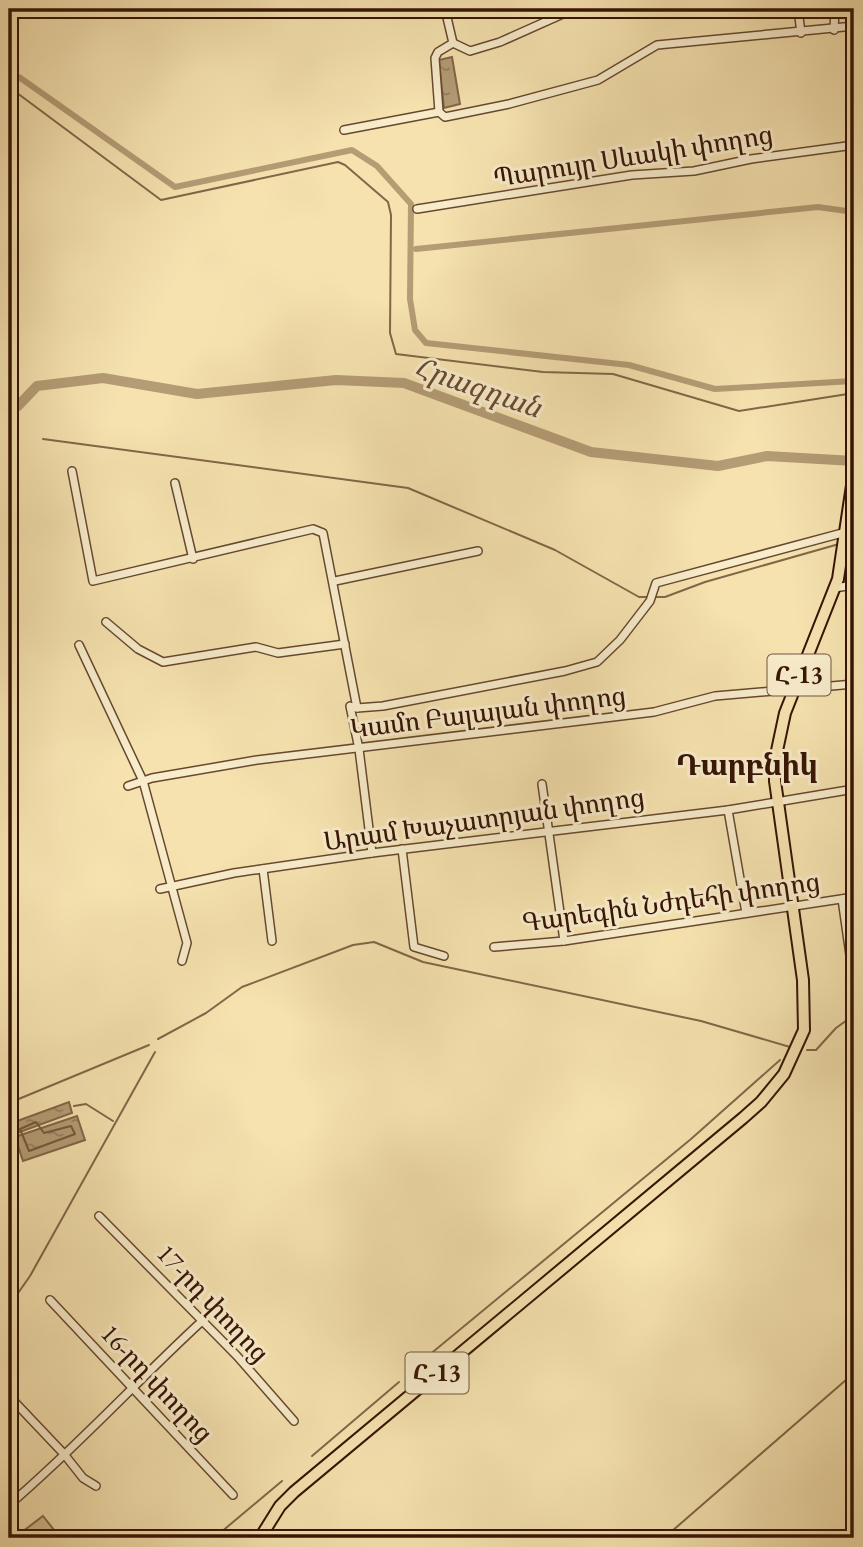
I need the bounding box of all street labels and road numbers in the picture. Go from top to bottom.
street label: Պարույր Սևակի փողոց [491,117,775,195]
road number: Հ-13 [768,654,830,696]
street label: Կամո Բալայան փողոց [348,678,628,746]
street label: Արամ Խաչատրյան փողոց [321,780,647,858]
street label: Գարեգին Նժդեհի փողոց [520,864,822,940]
street label: 17-րդ փողոց [149,1236,277,1370]
street label: 16-րդ փողոց [93,1316,221,1450]
road number: Հ-13 [406,1352,468,1394]

